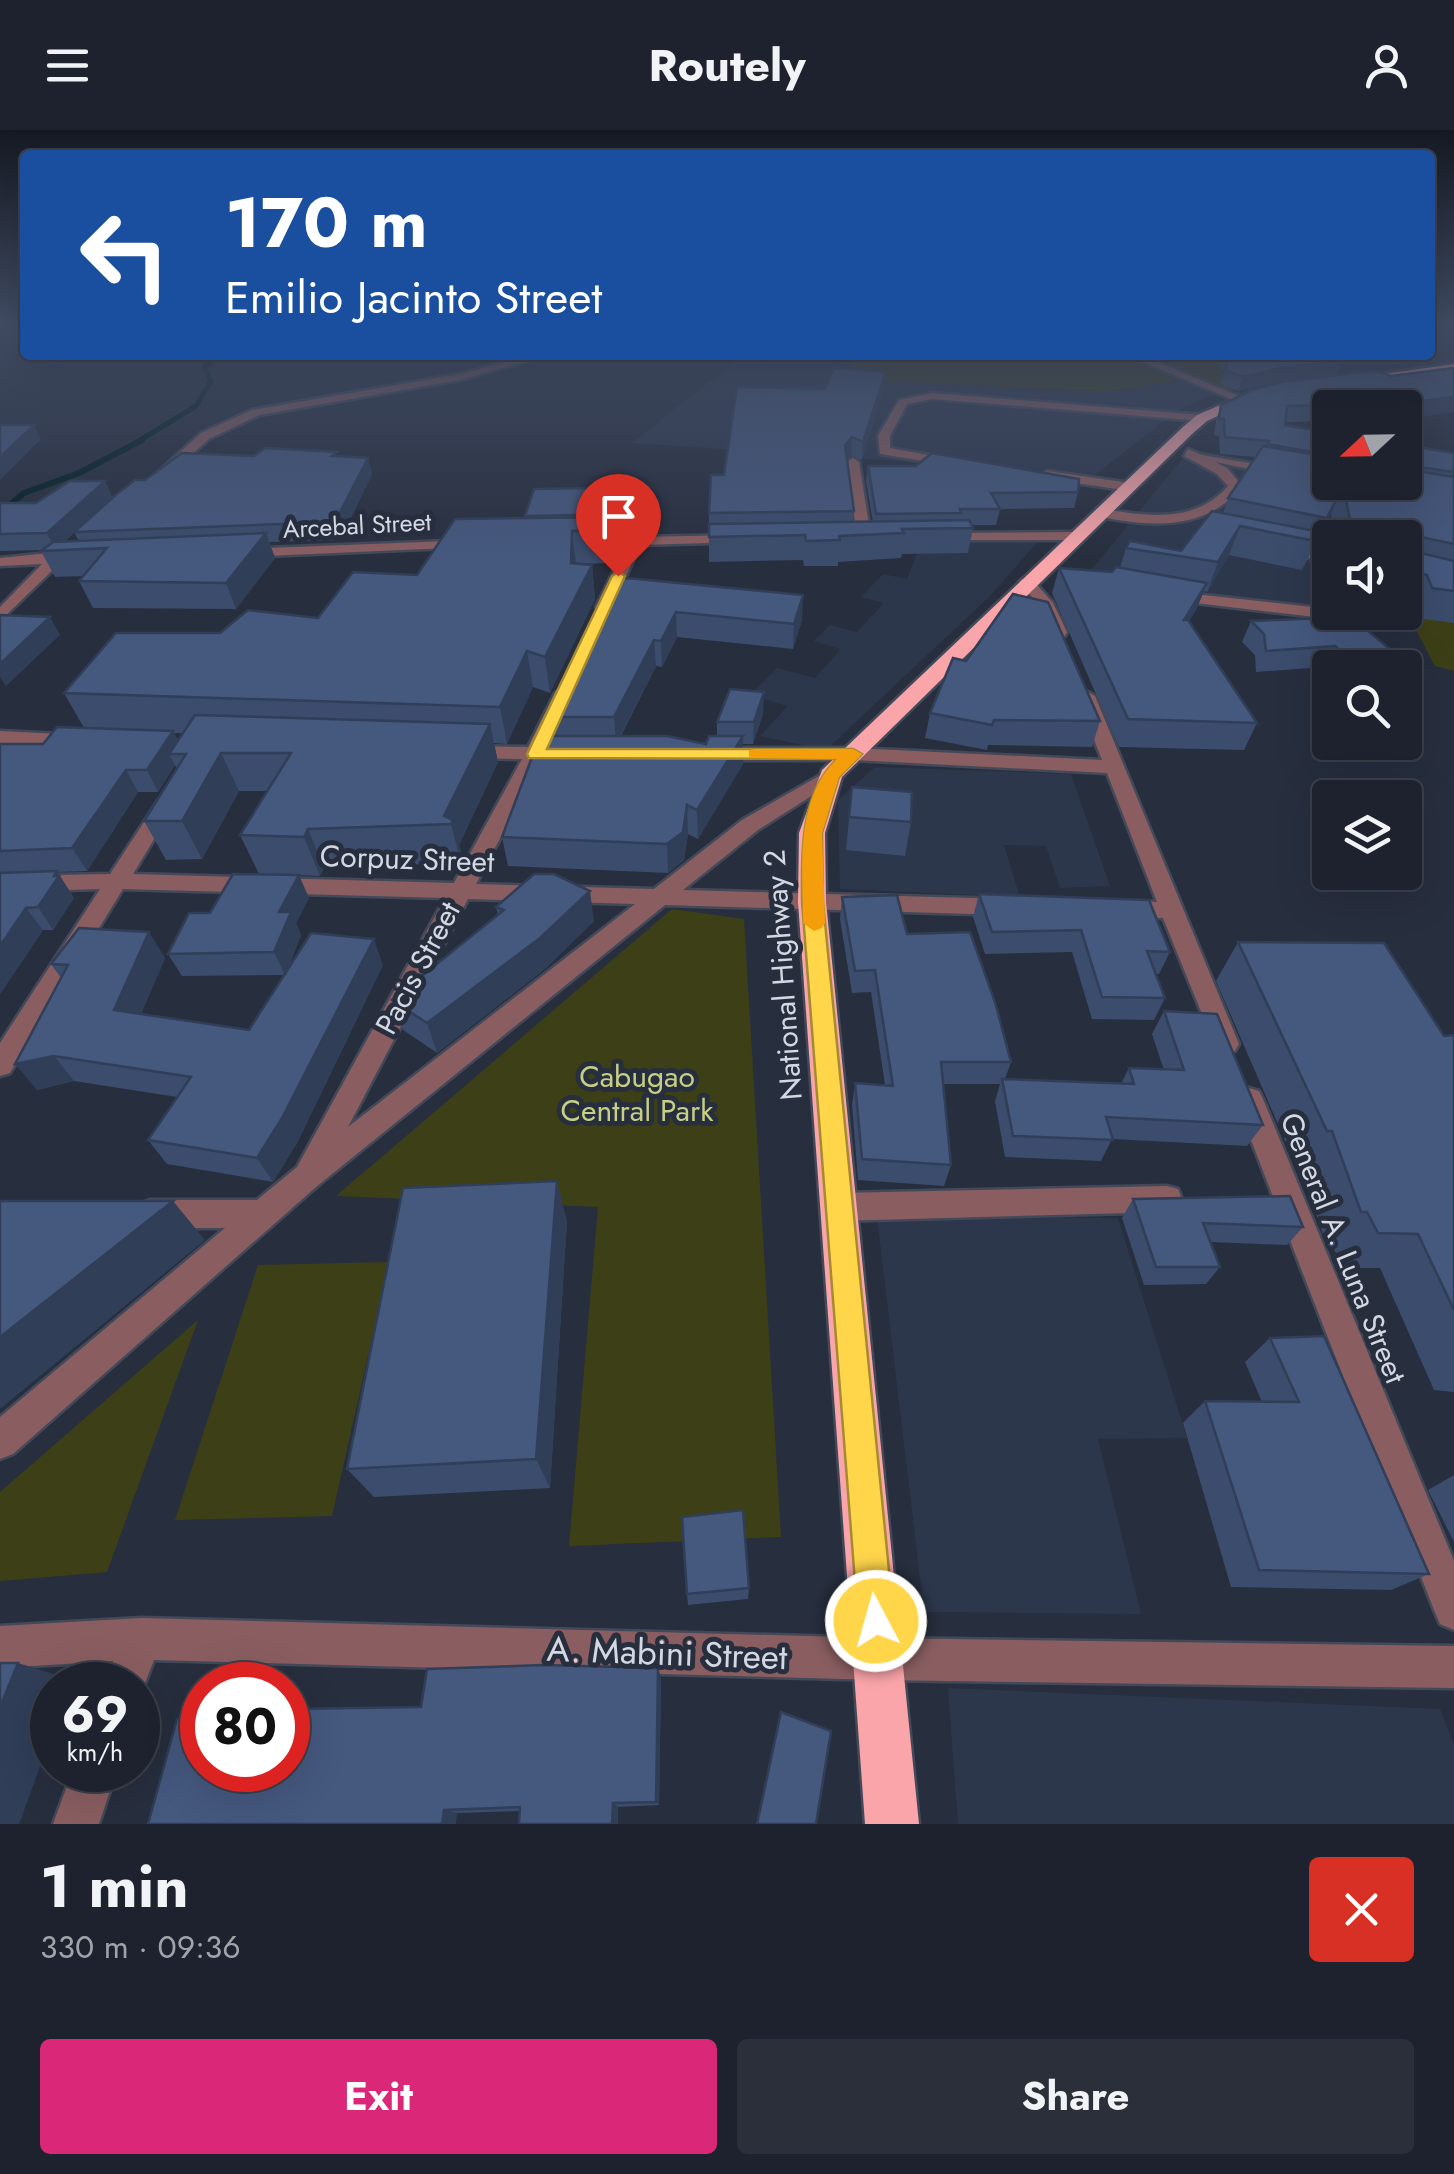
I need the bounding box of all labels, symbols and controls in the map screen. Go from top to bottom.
text: Routely [648,33,806,98]
icon: menu [40,38,95,93]
icon: person [1359,38,1414,93]
text: 170 m [225,172,428,273]
icon: left [60,190,190,320]
text: Emilio Jacinto Street [225,265,602,330]
north arrow [1312,390,1422,500]
map controls [1312,390,1422,890]
pin [576,474,661,577]
icon: arrive [591,489,646,544]
street label: Arcebal Street [282,503,432,547]
button: sound [1312,520,1422,630]
button: search [1312,650,1422,760]
button: layers [1312,780,1422,890]
street label: Corpuz Street [319,834,496,883]
street label: National Highway 2 [752,848,813,1102]
street label: Pacis Street [365,893,471,1042]
park label: Cabugao Central Park [560,1055,714,1132]
street label: General A. Luna Street [1269,1106,1418,1390]
position arrow [824,1569,928,1673]
street label: A. Mabini Street [546,1624,789,1682]
speed limit sign: 80 [180,1662,310,1792]
text: 69 [62,1678,128,1751]
text: km/h [67,1734,123,1770]
text: 1 min [40,1843,189,1930]
button: close [1309,1857,1414,1962]
text: 330 m · 09:36 [40,1924,241,1970]
button: Exit [40,2039,717,2154]
button: Share [737,2039,1414,2154]

